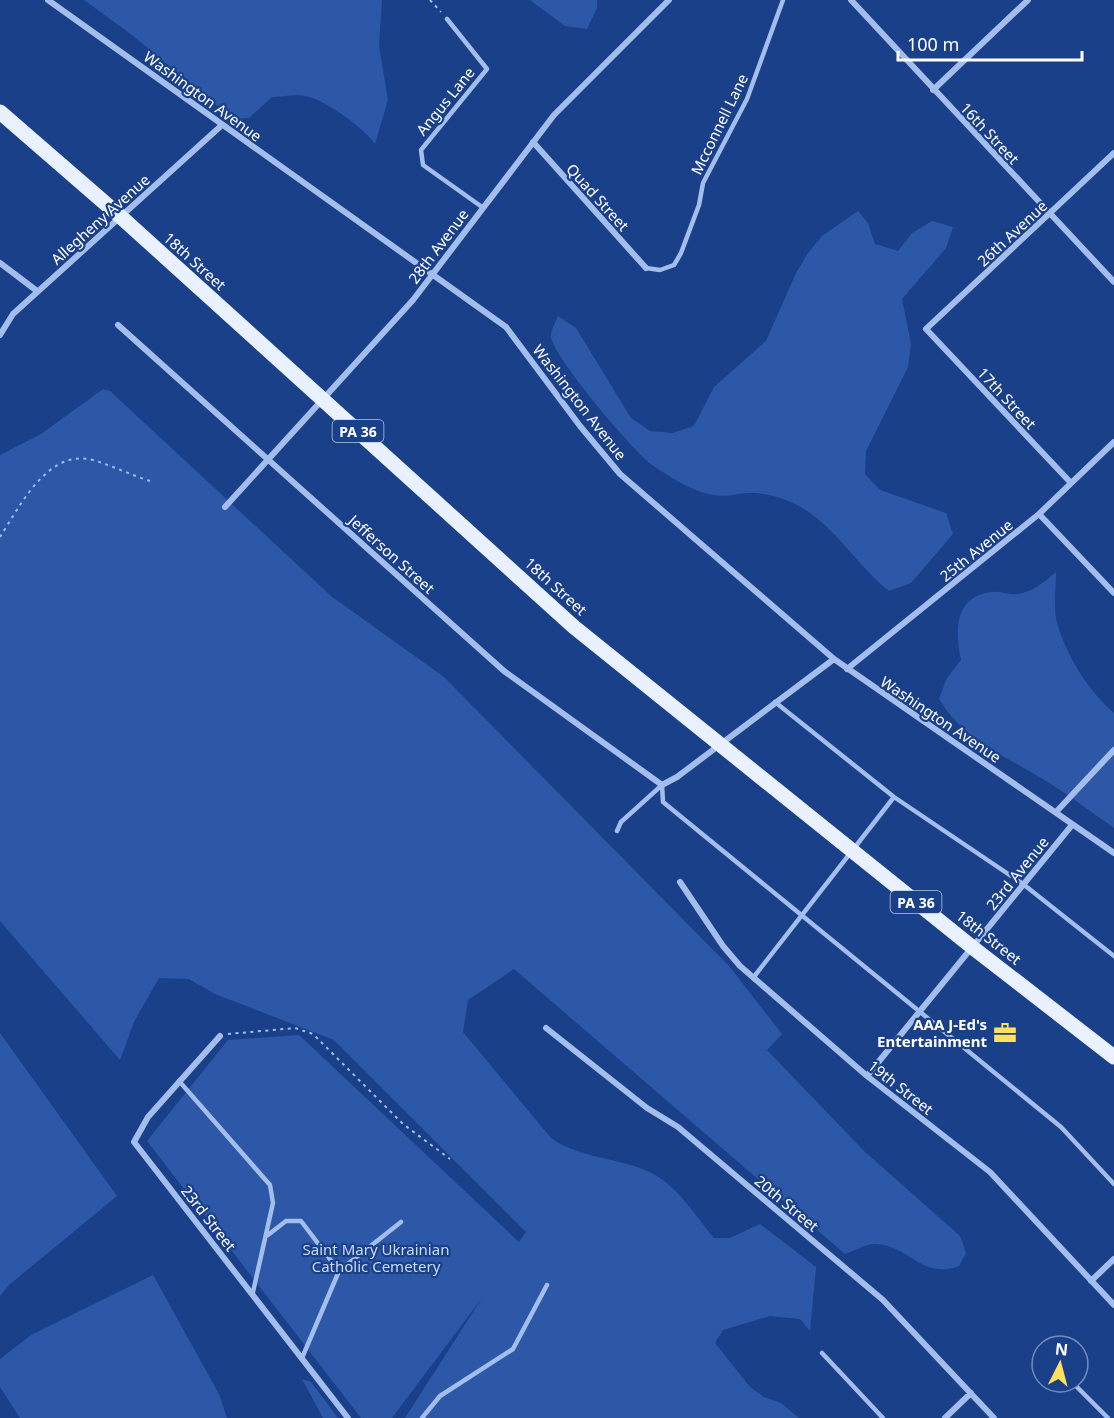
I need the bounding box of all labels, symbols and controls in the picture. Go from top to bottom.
scale bar [898,24,1082,62]
text: 100 m [907,32,959,56]
street label: Washington Avenue [140,46,266,146]
street label: Angus Lane [411,63,479,139]
street label: Mcconnell Lane [686,70,752,178]
street label: 16th Street [956,98,1024,169]
street label: Quad Street [562,159,634,235]
street label: Allegheny Avenue [46,169,154,269]
street label: 26th Avenue [973,196,1051,270]
street label: 28th Avenue [403,205,473,287]
street label: 18th Street [159,228,231,295]
street label: Washington Avenue [529,340,631,464]
street label: 17th Street [973,363,1041,434]
road number: PA 36 [332,420,384,442]
street label: Jefferson Street [343,509,440,598]
street label: 25th Avenue [935,514,1017,586]
street label: 18th Street [520,553,592,620]
street label: Washington Avenue [877,671,1005,767]
street label: 23rd Avenue [981,832,1053,914]
road number: PA 36 [890,891,942,913]
street label: 18th Street [952,905,1026,969]
place label: AAA J-Ed's Entertainment [877,1014,987,1051]
office icon: AAA J-Ed's Entertainment [992,1020,1018,1046]
street label: 19th Street [864,1055,938,1119]
street label: 20th Street [751,1170,824,1236]
street label: 23rd Street [177,1181,241,1255]
park label: Saint Mary Ukrainian Catholic Cemetery [303,1239,449,1276]
north arrow [1030,1334,1090,1394]
text: N [1054,1337,1069,1361]

